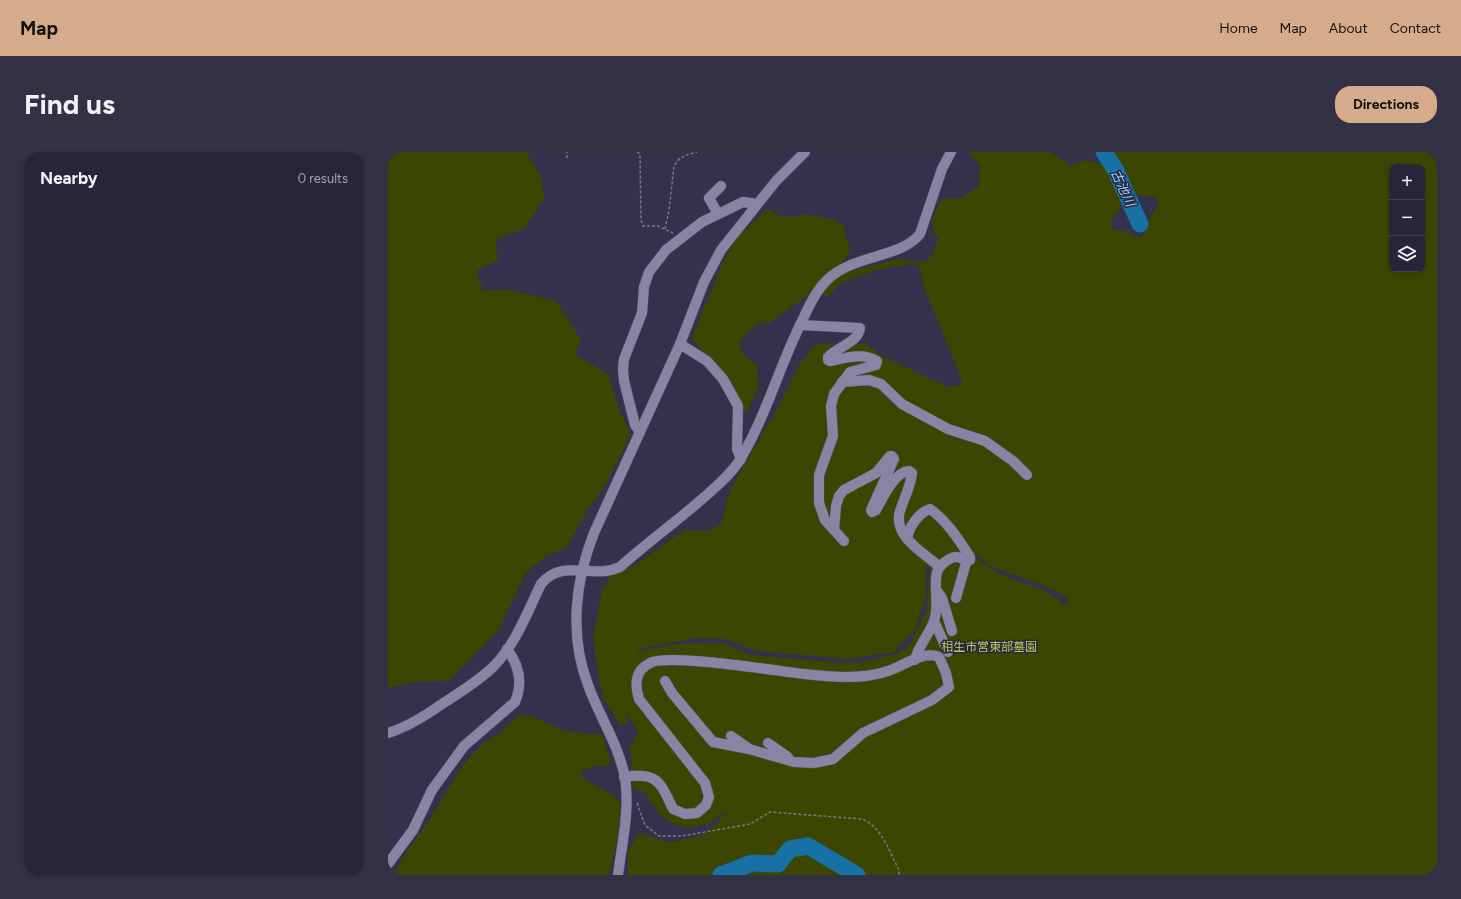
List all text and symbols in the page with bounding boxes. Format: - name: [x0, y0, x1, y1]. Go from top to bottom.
- text: Map: [20, 17, 58, 40]
- text: Home: [1219, 20, 1258, 37]
- text: Map: [1280, 20, 1307, 37]
- text: About: [1329, 20, 1368, 37]
- text: Contact: [1390, 20, 1441, 37]
- button: Directions: [1335, 86, 1437, 123]
- text: Find us: [24, 87, 115, 121]
- map controls: [1389, 164, 1425, 272]
- button: +: [1389, 164, 1425, 200]
- water label: 古池川: [1108, 167, 1139, 211]
- text: Nearby: [40, 168, 98, 188]
- text: 0 results: [298, 171, 348, 186]
- button: −: [1389, 200, 1425, 236]
- button: layers: [1389, 236, 1425, 272]
- park label: 相生市営東部墓園: [941, 640, 1037, 654]

